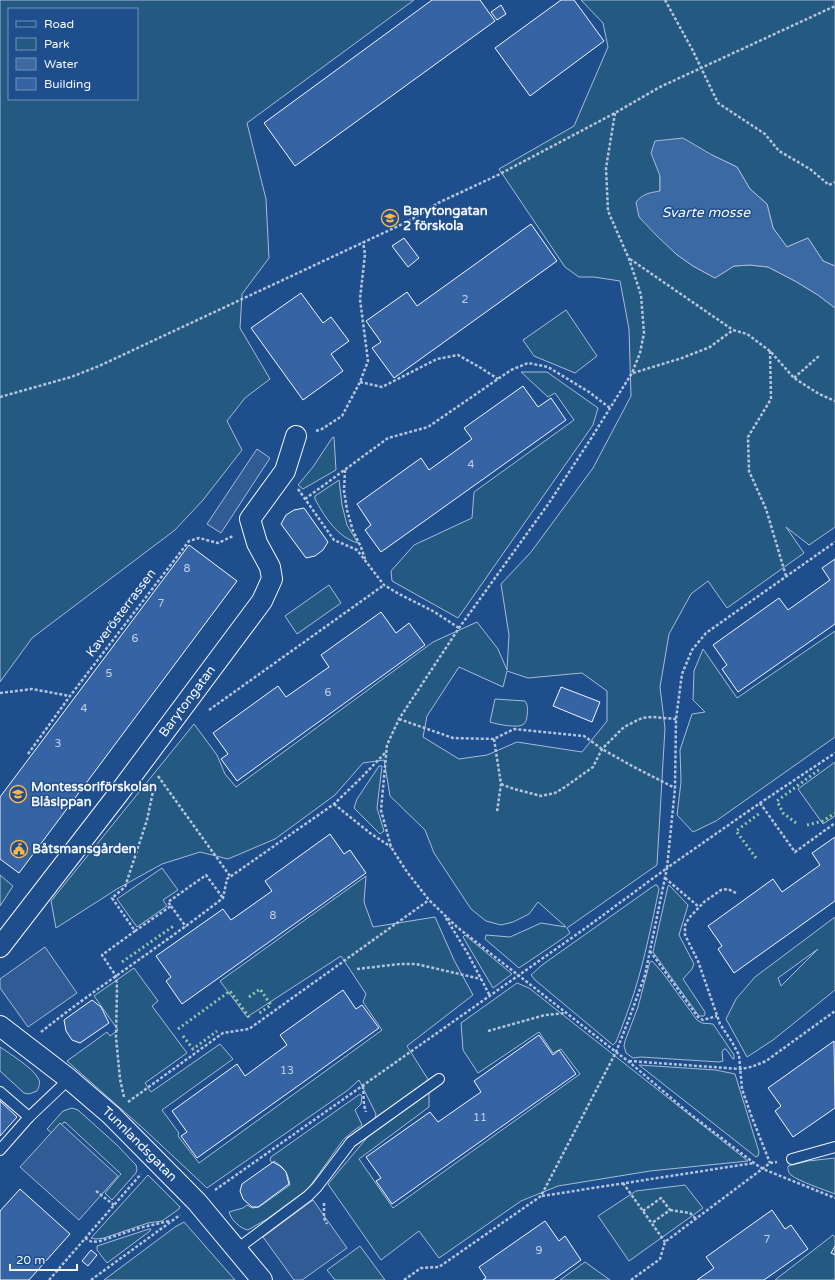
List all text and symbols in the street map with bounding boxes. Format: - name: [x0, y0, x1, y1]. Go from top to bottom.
- legend: [8, 8, 138, 100]
- text: Road: [44, 17, 74, 31]
- text: Park: [44, 37, 70, 51]
- text: Water: [44, 57, 79, 71]
- text: Building: [44, 77, 91, 91]
- place label: Barytongatan 2 förskola: [403, 203, 488, 234]
- water label: Svarte mosse: [662, 204, 751, 221]
- school or university icon: Barytongatan 2 förskola: [380, 208, 400, 228]
- house number: 2: [462, 293, 469, 306]
- house number: 4: [468, 458, 475, 471]
- house number: 8: [184, 562, 191, 575]
- street label: Kaverösterrassen: [83, 566, 159, 660]
- house number: 7: [158, 597, 165, 610]
- house number: 6: [132, 632, 139, 645]
- street label: Barytongatan: [156, 662, 219, 740]
- house number: 5: [106, 667, 113, 680]
- house number: 6: [325, 686, 332, 699]
- house number: 4: [81, 702, 88, 715]
- house number: 3: [55, 737, 62, 750]
- place label: Montessoriförskolan Blåsippan: [31, 779, 157, 810]
- school or university icon: Montessoriförskolan Blåsippan: [8, 784, 28, 804]
- public building icon: Båtsmansgården: [9, 839, 29, 859]
- place label: Båtsmansgården: [32, 841, 137, 857]
- house number: 8: [270, 909, 277, 922]
- house number: 13: [280, 1064, 294, 1077]
- street label: Tunnlandsgatan: [99, 1103, 180, 1185]
- house number: 11: [473, 1111, 487, 1124]
- house number: 7: [764, 1233, 771, 1246]
- house number: 9: [536, 1244, 543, 1257]
- scale bar: [10, 1246, 77, 1272]
- text: 20 m: [16, 1253, 45, 1267]

